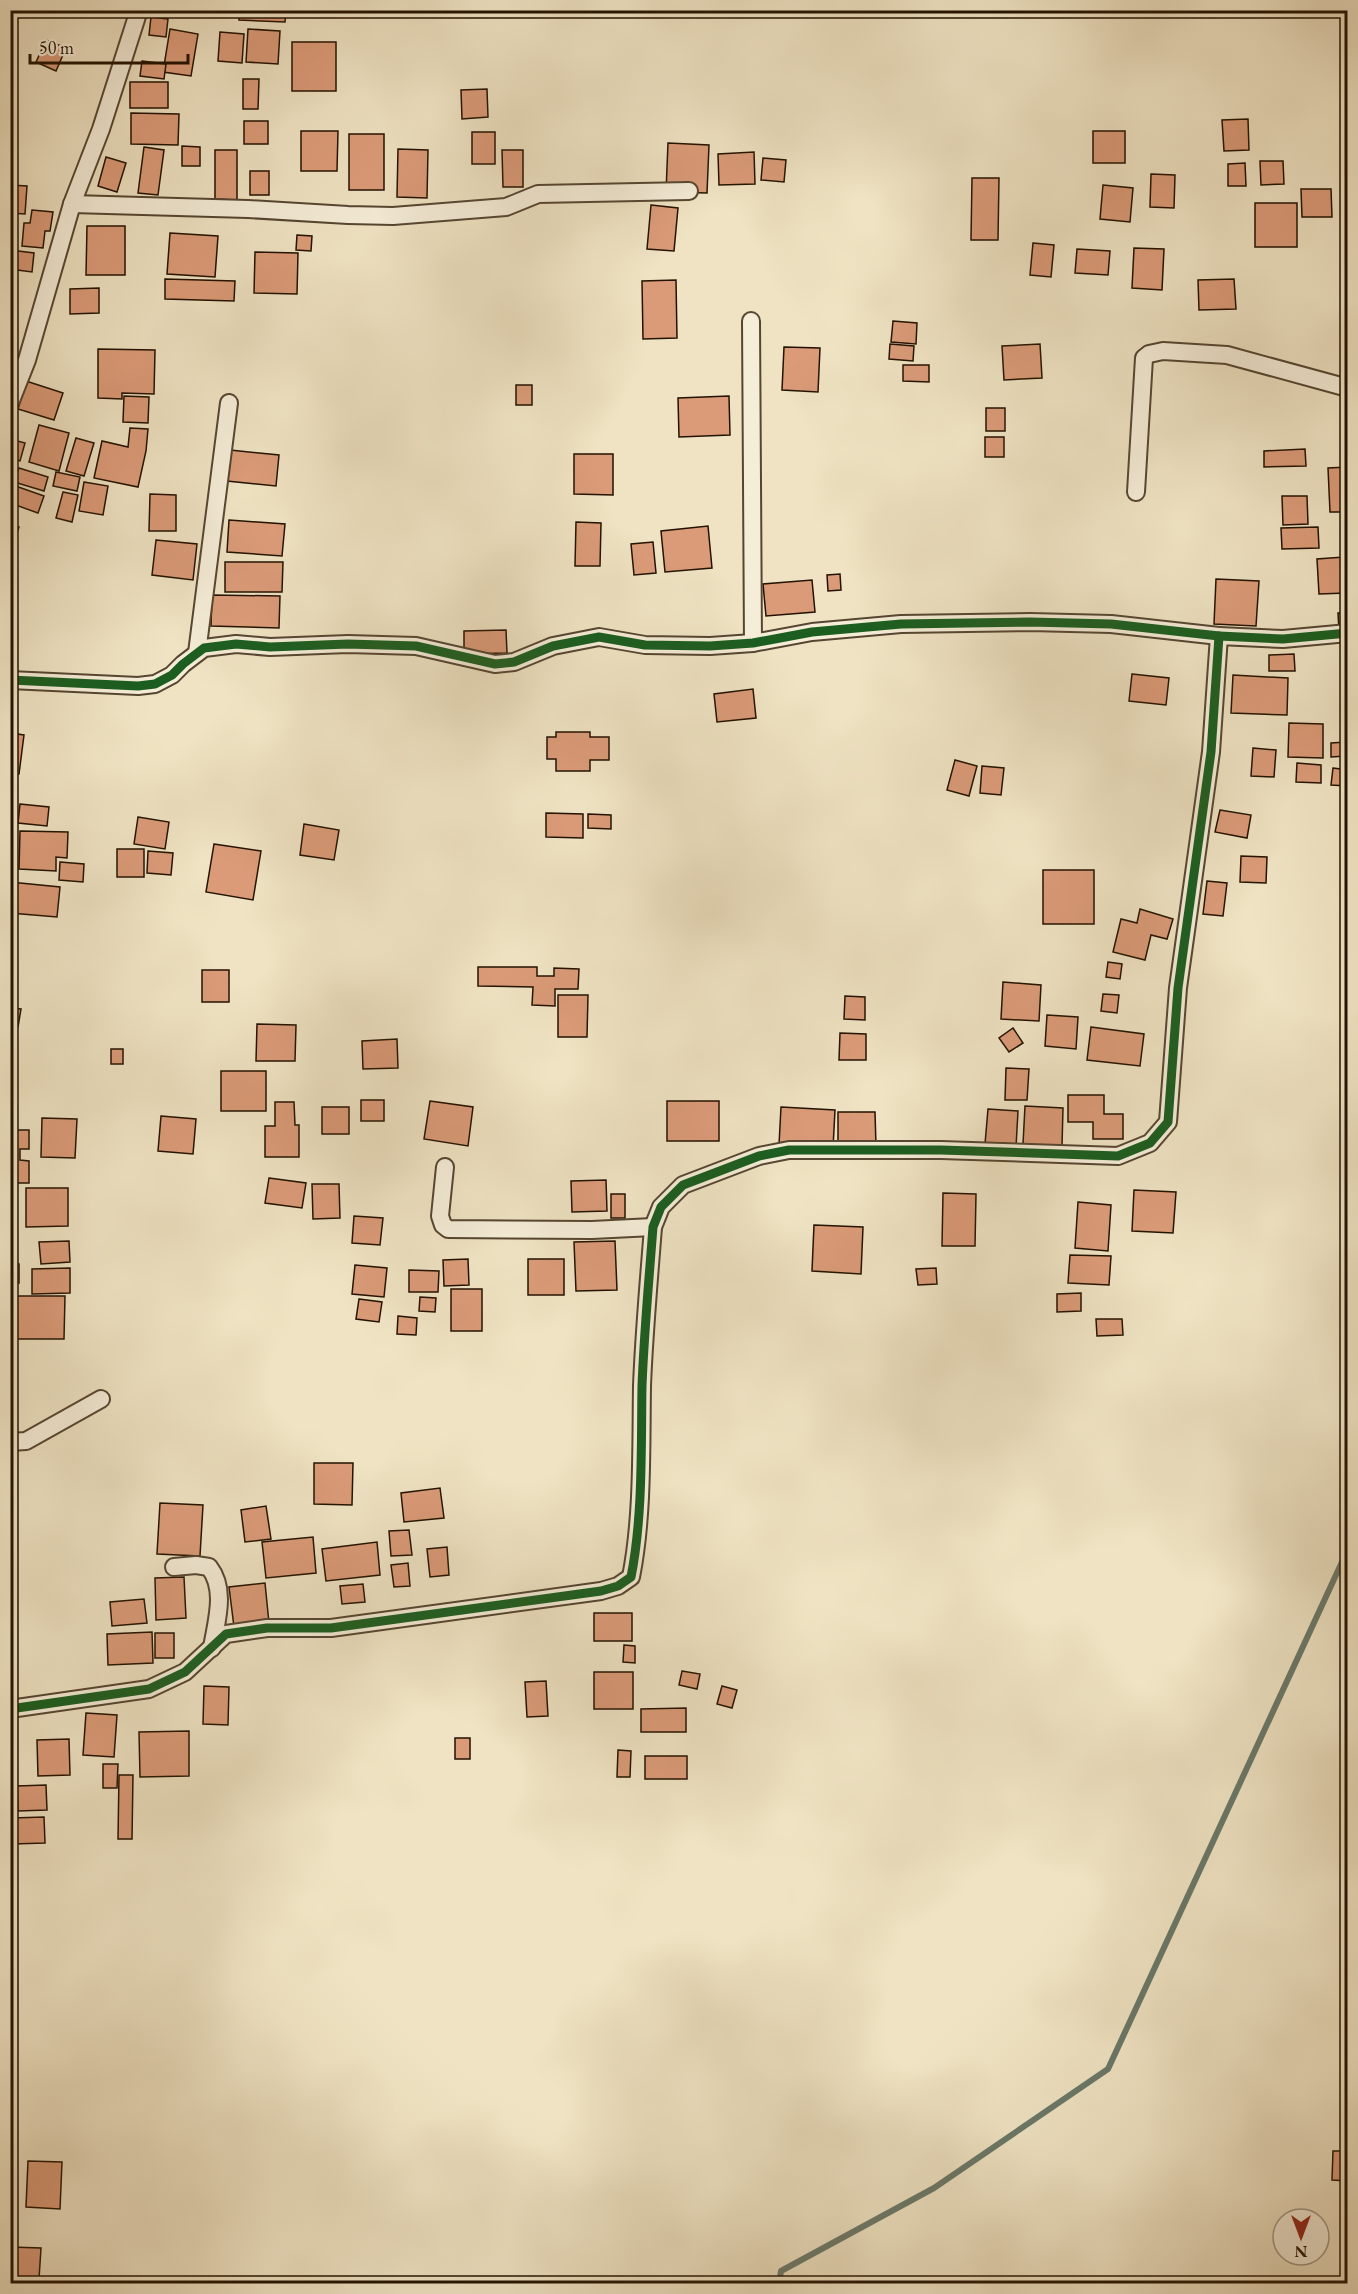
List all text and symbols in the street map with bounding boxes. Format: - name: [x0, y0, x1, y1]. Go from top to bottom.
- scale bar: [30, 27, 188, 65]
- text: 50 m: [39, 36, 74, 59]
- north arrow: [1271, 2207, 1331, 2267]
- text: N: [1294, 2241, 1307, 2262]

